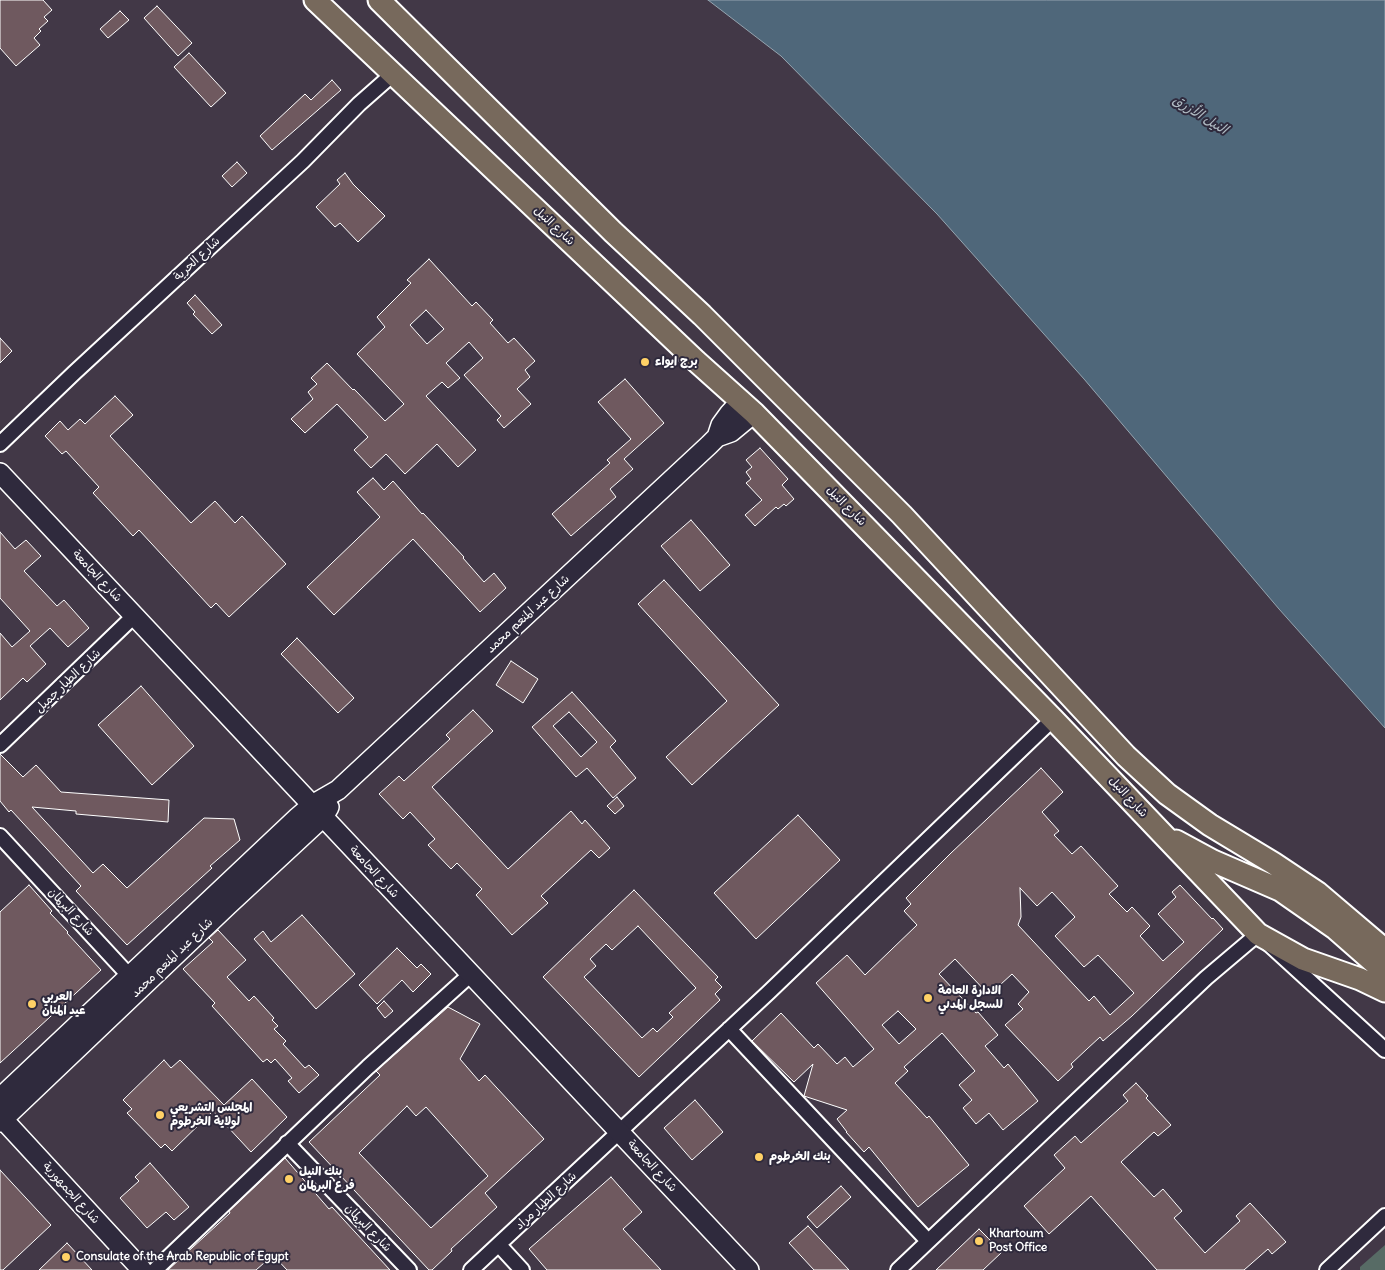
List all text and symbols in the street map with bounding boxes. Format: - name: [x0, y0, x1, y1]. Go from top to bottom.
- water label: النيل الأزرق: [1169, 92, 1231, 138]
- street label: شارع النيل: [531, 203, 577, 249]
- street label: شارع الحرية: [171, 234, 223, 284]
- place label: برج ايواء: [655, 355, 698, 369]
- marker: برج ايواء: [639, 356, 651, 368]
- street label: شارع النيل: [823, 483, 869, 529]
- street label: شارع الجامعة: [69, 547, 125, 605]
- street label: شارع عبد المنعم محمد: [483, 572, 573, 656]
- street label: شارع الطيار جميل: [32, 646, 104, 716]
- street label: شارع النيل: [1105, 774, 1151, 820]
- street label: شارع الجامعة: [346, 843, 402, 901]
- street label: شارع البرلمان: [45, 885, 97, 939]
- street label: شارع عبد المنعم محمد: [128, 915, 216, 1001]
- place label: الادارة العامة للسجل المدني: [938, 984, 1003, 1012]
- place label: العربي عيد المنان: [42, 990, 85, 1018]
- marker: الادارة العامة للسجل المدني: [922, 992, 934, 1004]
- marker: العربي عيد المنان: [26, 998, 38, 1010]
- place label: المجلس التشريعي لولاية الخرطوم: [170, 1101, 252, 1129]
- marker: المجلس التشريعي لولاية الخرطوم: [154, 1109, 166, 1121]
- street label: شارع الجامعة: [624, 1137, 680, 1195]
- place label: بنك الخرطوم: [769, 1150, 831, 1164]
- marker: بنك الخرطوم: [753, 1151, 765, 1163]
- street label: شارع الجمهورية: [39, 1159, 103, 1227]
- place label: بنك النيل فرع البرلمان: [299, 1165, 355, 1193]
- street label: شارع الطيار مراد: [512, 1169, 580, 1233]
- marker: بنك النيل فرع البرلمان: [283, 1173, 295, 1185]
- street label: شارع البرلمان: [342, 1201, 394, 1255]
- place label: Khartoum Post Office: [989, 1227, 1047, 1255]
- marker: Khartoum Post Office: [973, 1235, 985, 1247]
- place label: Consulate of the Arab Republic of Egypt: [76, 1250, 289, 1264]
- marker: Consulate of the Arab Republic of Egypt: [60, 1251, 72, 1263]

